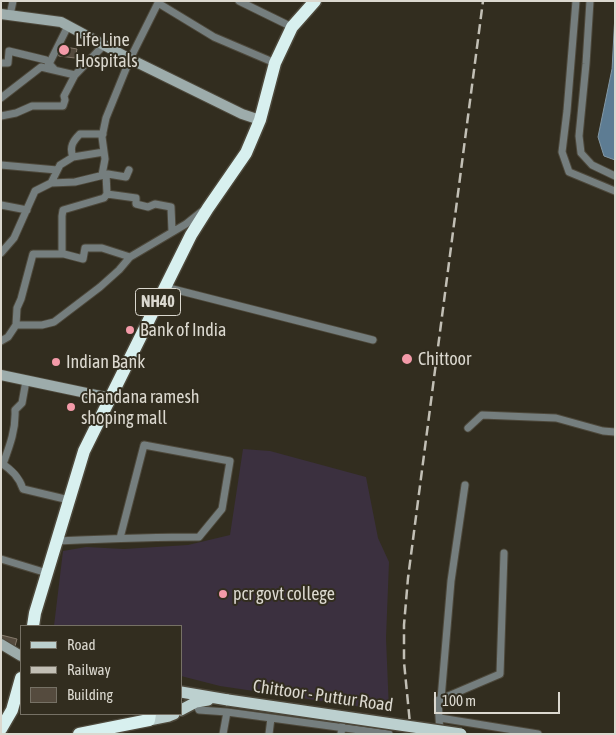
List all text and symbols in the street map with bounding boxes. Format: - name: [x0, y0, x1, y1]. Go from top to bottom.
- place label: Life Line Hospitals: [75, 29, 138, 72]
- marker: Life Line Hospitals: [57, 43, 71, 57]
- road number: NH40: [136, 288, 180, 316]
- place label: Bank of India: [140, 319, 226, 341]
- marker: Bank of India: [124, 324, 136, 336]
- place label: Chittoor: [418, 348, 471, 370]
- place label: Indian Bank: [66, 351, 145, 373]
- marker: Chittoor: [400, 352, 414, 366]
- marker: Indian Bank: [50, 356, 62, 368]
- place label: chandana ramesh shoping mall: [81, 386, 199, 428]
- marker: chandana ramesh shoping mall: [65, 401, 77, 413]
- place label: pcr govt college: [233, 583, 335, 605]
- marker: pcr govt college: [217, 588, 229, 600]
- legend: [20, 625, 182, 715]
- text: Road: [67, 636, 96, 653]
- text: Railway: [67, 661, 111, 678]
- street label: Chittoor - Puttur Road: [251, 675, 395, 717]
- scale bar: [436, 682, 562, 714]
- text: Building: [67, 686, 113, 703]
- text: 100 m: [442, 692, 476, 709]

